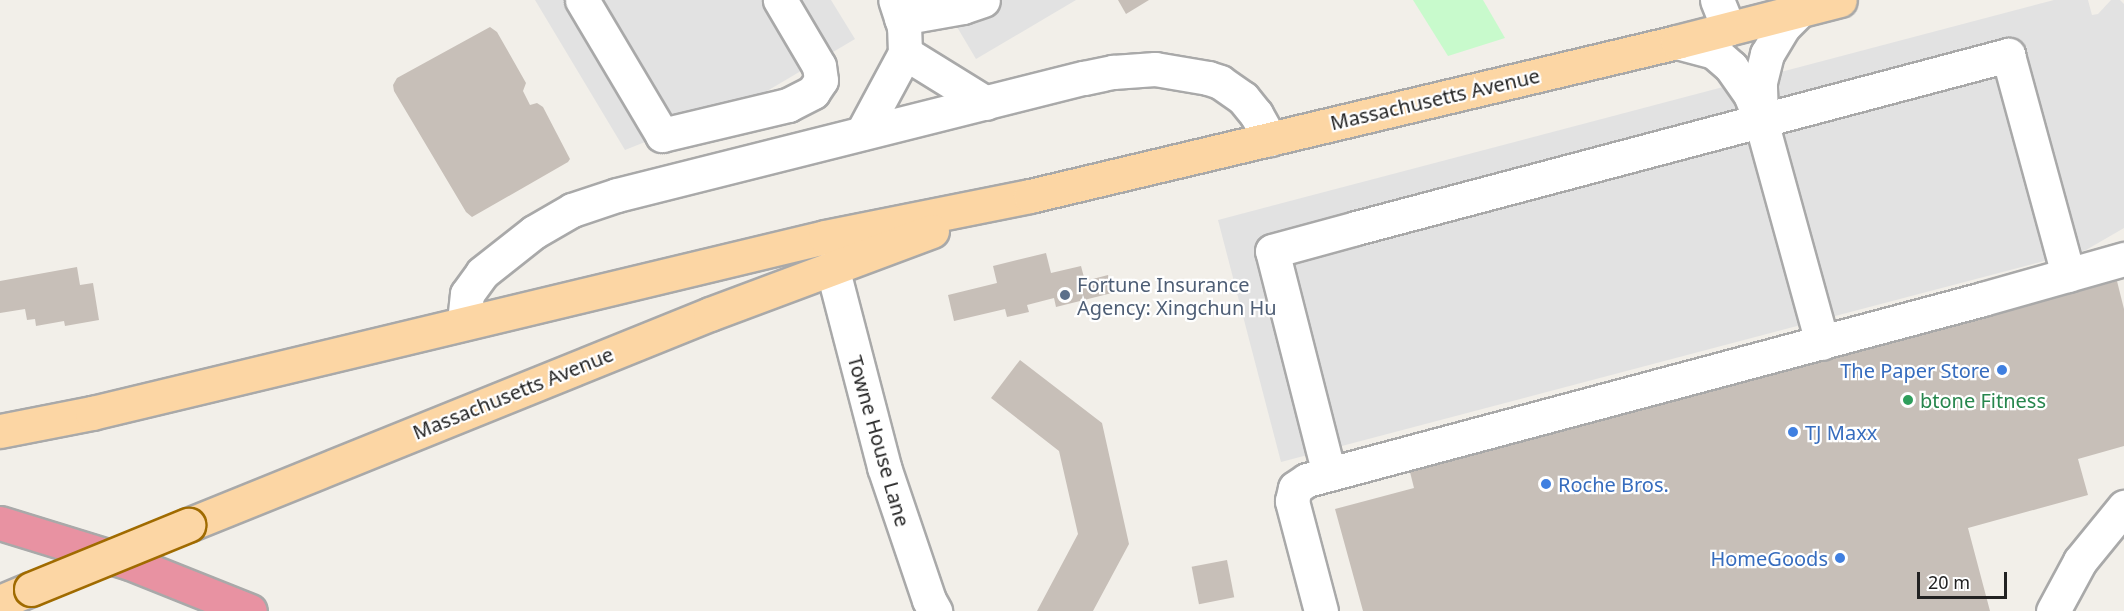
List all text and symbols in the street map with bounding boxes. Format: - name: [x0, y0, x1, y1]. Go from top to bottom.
- street label: Massachusetts Avenue: [1328, 63, 1542, 135]
- place label: Fortune Insurance Agency: Xingchun Hu: [1077, 272, 1277, 319]
- marker: Fortune Insurance Agency: Xingchun Hu: [1058, 288, 1072, 302]
- street label: Massachusetts Avenue: [409, 342, 617, 444]
- street label: Towne House Lane: [843, 353, 915, 529]
- place label: The Paper Store: [1840, 358, 1990, 382]
- marker: The Paper Store: [1995, 363, 2009, 377]
- place label: btone Fitness: [1920, 388, 2046, 412]
- marker: btone Fitness: [1901, 393, 1915, 407]
- place label: TJ Maxx: [1805, 420, 1877, 444]
- marker: TJ Maxx: [1786, 425, 1800, 439]
- place label: Roche Bros.: [1558, 472, 1669, 496]
- marker: Roche Bros.: [1539, 477, 1553, 491]
- place label: HomeGoods: [1710, 546, 1828, 570]
- marker: HomeGoods: [1833, 551, 1847, 565]
- scale bar: [1920, 560, 2010, 598]
- text: 20 m: [1928, 570, 1970, 594]

